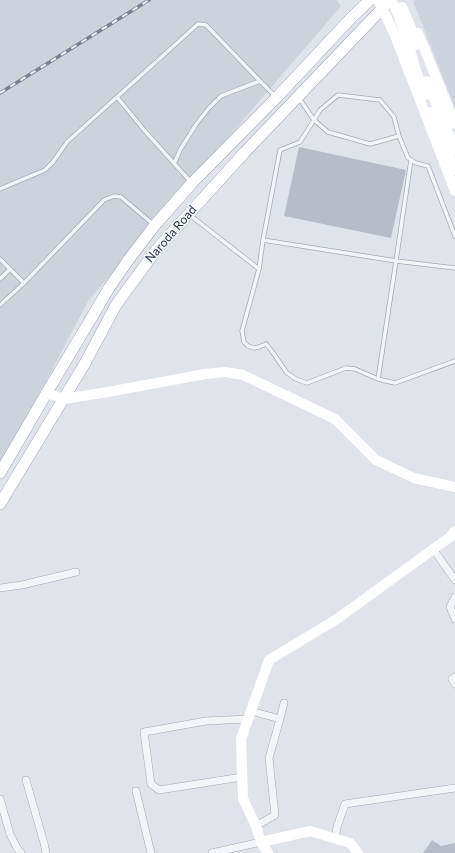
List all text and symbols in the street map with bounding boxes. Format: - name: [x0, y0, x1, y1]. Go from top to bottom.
- street label: Naroda Road: [142, 203, 200, 265]

